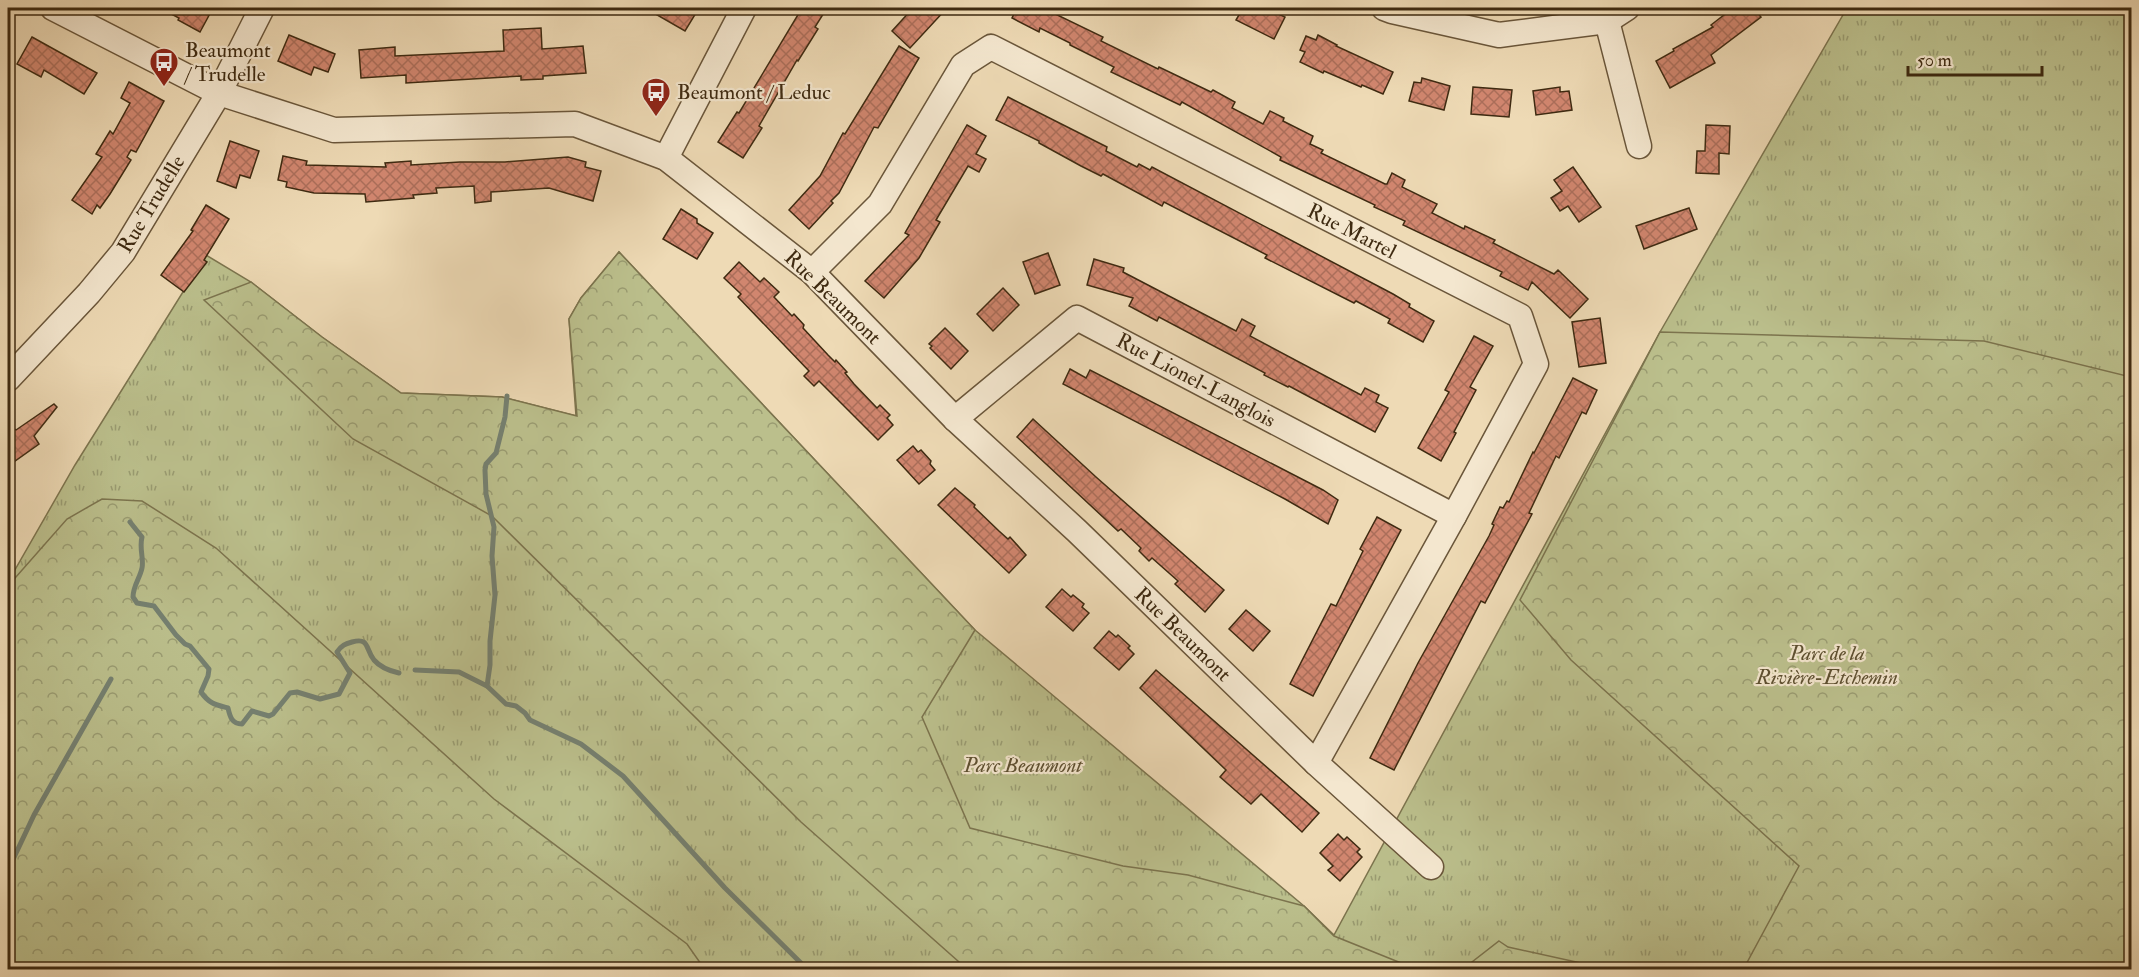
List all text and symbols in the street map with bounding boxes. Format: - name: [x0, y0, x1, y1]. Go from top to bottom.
- place label: Beaumont / Trudelle: [183, 37, 271, 88]
- scale bar: [1908, 39, 2042, 77]
- bus stop icon: Beaumont / Trudelle: [148, 46, 180, 88]
- text: 50 m: [1917, 49, 1952, 72]
- bus stop icon: Beaumont / Leduc: [640, 76, 672, 118]
- place label: Beaumont / Leduc: [677, 79, 831, 106]
- street label: Rue Trudelle: [112, 150, 191, 258]
- street label: Rue Martel: [1303, 198, 1401, 266]
- street label: Rue Beaumont: [778, 244, 887, 351]
- street label: Rue Lionel-Langlois: [1111, 327, 1280, 434]
- street label: Rue Beaumont: [1128, 581, 1237, 688]
- park label: Parc de la Rivière-Etchemin: [1755, 640, 1898, 691]
- park label: Parc Beaumont: [963, 752, 1083, 779]

